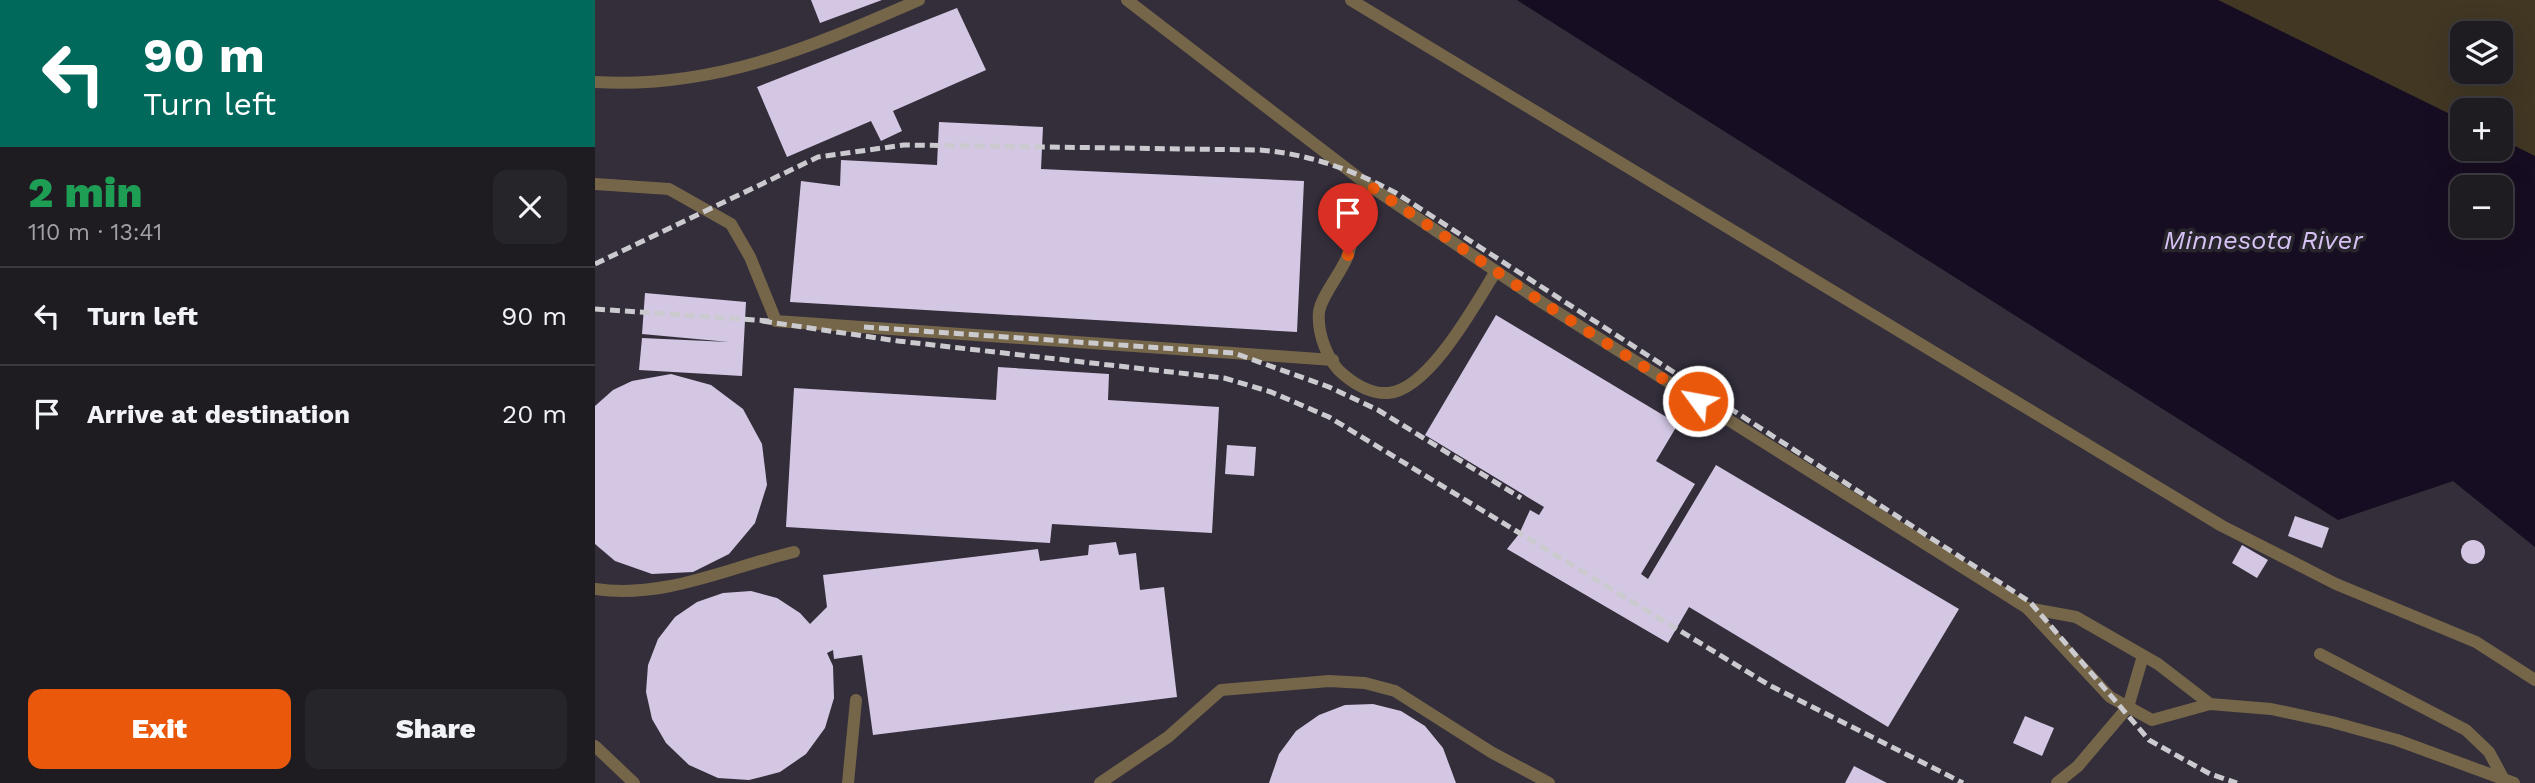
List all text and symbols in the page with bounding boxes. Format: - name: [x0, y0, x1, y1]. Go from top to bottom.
- map controls: [2450, 21, 2513, 238]
- button: layers: [2450, 21, 2513, 84]
- text: 90 m: [143, 26, 265, 84]
- icon: left: [28, 28, 119, 119]
- text: Turn left: [143, 85, 276, 123]
- button: +: [2450, 98, 2513, 161]
- text: 2 min: [28, 168, 142, 217]
- button: close: [493, 170, 567, 244]
- button: −: [2450, 175, 2513, 238]
- pin: [1318, 183, 1378, 255]
- icon: arrive: [1329, 194, 1367, 232]
- text: 110 m · 13:41: [28, 219, 162, 246]
- water label: Minnesota River: [2163, 225, 2363, 255]
- icon: left: [28, 297, 66, 335]
- text: Turn left: [87, 301, 198, 331]
- text: 90 m: [501, 301, 567, 331]
- position arrow: [1661, 364, 1735, 438]
- icon: arrive: [28, 395, 66, 433]
- text: Arrive at destination: [87, 399, 350, 429]
- text: 20 m: [502, 399, 567, 429]
- button: Exit: [28, 689, 291, 769]
- button: Share: [305, 689, 567, 769]

